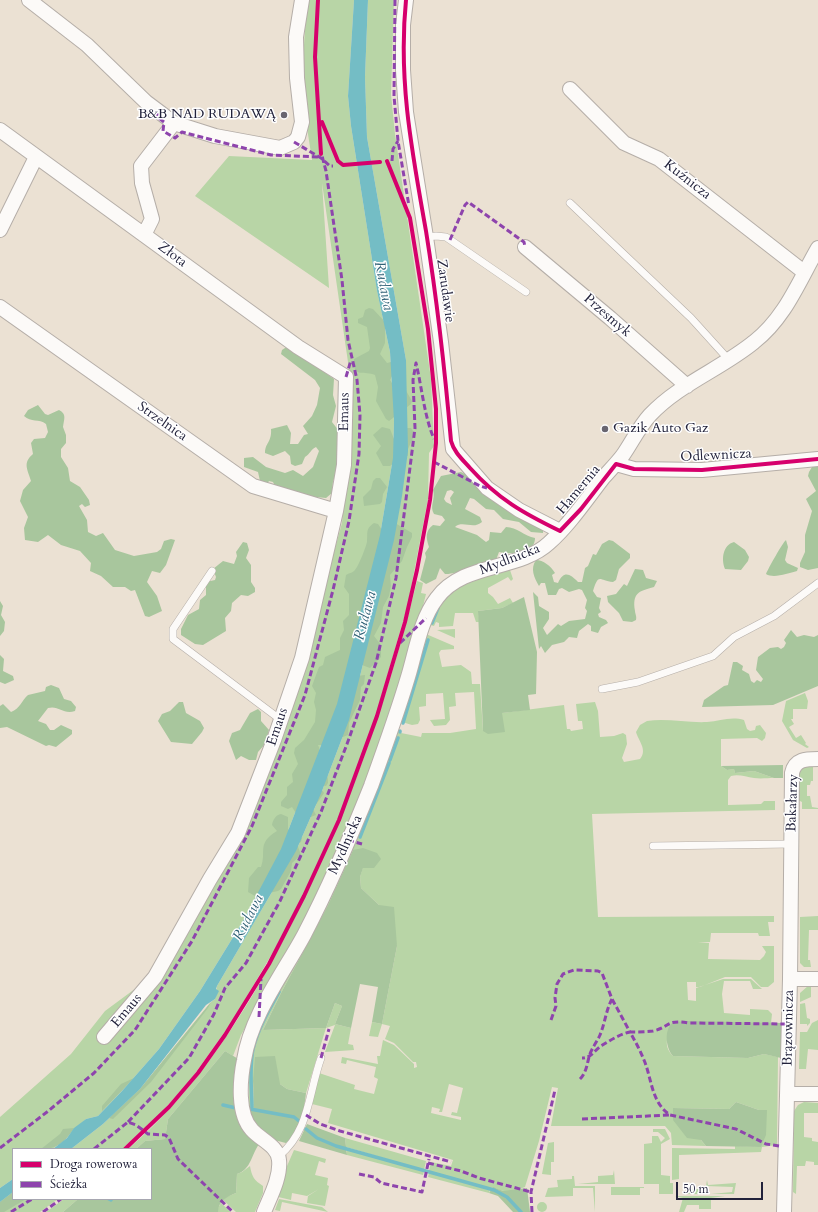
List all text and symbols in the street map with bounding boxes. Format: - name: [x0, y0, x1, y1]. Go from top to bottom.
- place label: B&B NAD RUDAWĄ: [138, 107, 276, 123]
- marker: B&B NAD RUDAWĄ: [279, 110, 289, 120]
- street label: Kuźnicza: [660, 156, 714, 204]
- street label: Złota: [154, 239, 190, 271]
- street label: Zarudawie: [432, 258, 458, 324]
- water label: Rudawa: [369, 260, 397, 312]
- street label: Przesmyk: [580, 291, 634, 341]
- street label: Emaus: [336, 392, 354, 432]
- street label: Strzelnica: [134, 399, 190, 445]
- place label: Gazik Auto Gaz: [613, 421, 708, 437]
- marker: Gazik Auto Gaz: [600, 424, 610, 434]
- street label: Odlewnicza: [680, 446, 752, 466]
- street label: Hamernia: [554, 462, 604, 518]
- street label: Mydlnicka: [477, 541, 543, 579]
- water label: Rudawa: [351, 590, 381, 642]
- street label: Emaus: [264, 706, 292, 748]
- street label: Bakałarzy: [784, 774, 802, 832]
- street label: Mydlnicka: [325, 813, 367, 877]
- water label: Rudawa: [230, 892, 268, 944]
- street label: Brązownicza: [780, 990, 798, 1066]
- street label: Emaus: [108, 991, 146, 1031]
- legend: [12, 1148, 152, 1200]
- text: Droga rowerowa: [50, 1156, 137, 1172]
- scale bar: [678, 1174, 765, 1200]
- text: Ścieżka: [50, 1176, 87, 1192]
- text: 50 m: [683, 1181, 709, 1197]

